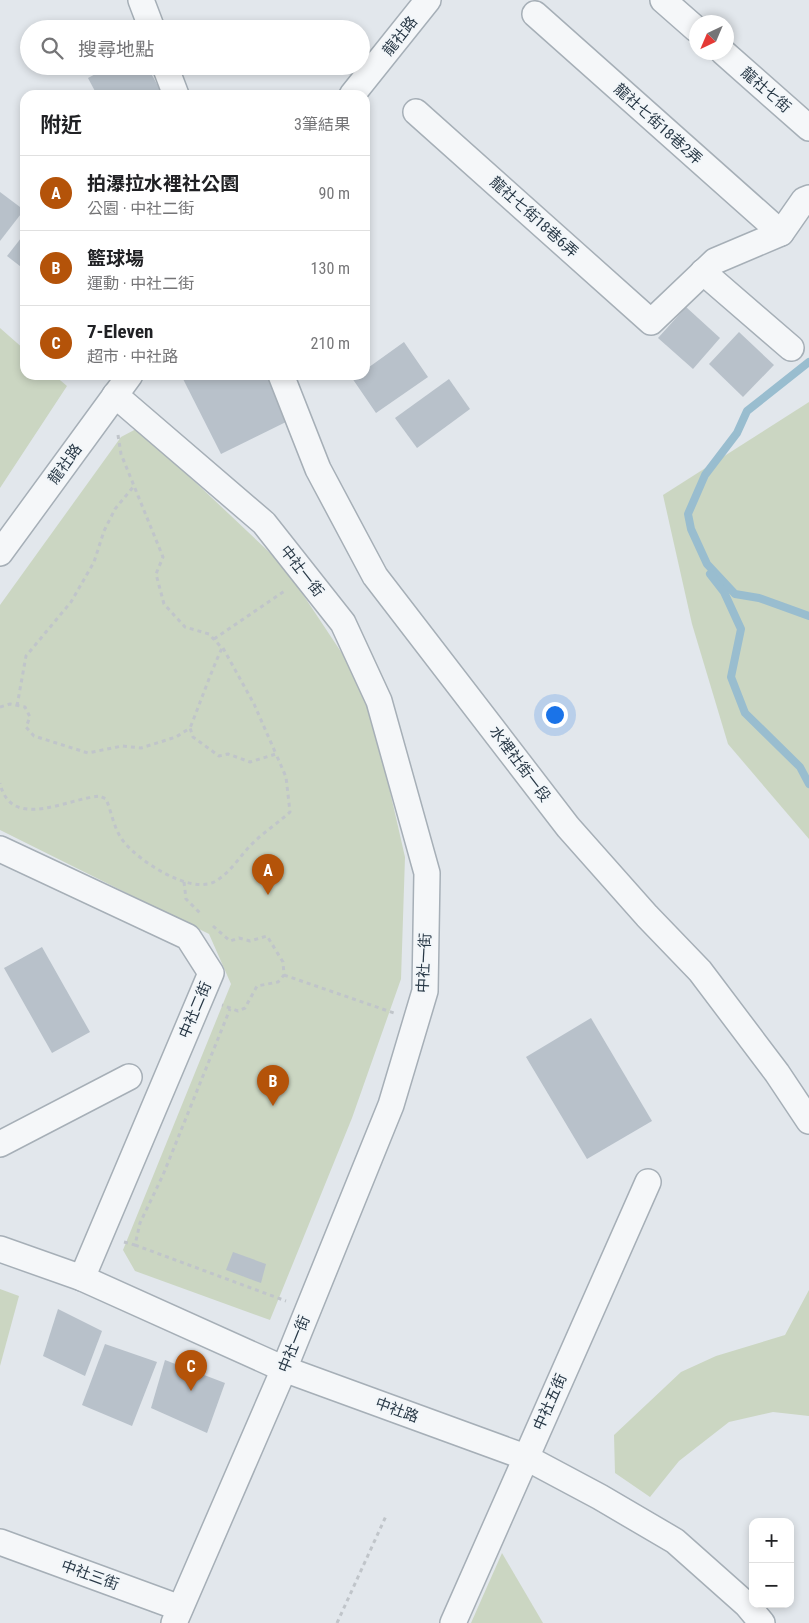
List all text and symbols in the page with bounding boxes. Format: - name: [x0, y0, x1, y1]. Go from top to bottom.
- street label: 龍社路: [379, 13, 421, 59]
- north arrow: [689, 15, 734, 60]
- search box: [20, 20, 370, 75]
- icon: search: [38, 34, 66, 62]
- text: 搜尋地點: [78, 38, 154, 61]
- street label: 龍社七街: [737, 64, 795, 116]
- street label: 龍社七街18巷2弄: [610, 80, 706, 168]
- text: 附近: [40, 113, 82, 137]
- text: 3筆結果: [294, 115, 350, 134]
- text: 拍瀑拉水裡社公園: [87, 172, 239, 195]
- street label: 龍社七街18巷6弄: [486, 173, 582, 261]
- text: A: [51, 184, 61, 203]
- text: 90 m: [318, 184, 350, 203]
- text: 公園 · 中社二街: [87, 199, 194, 218]
- text: 籃球場: [87, 247, 144, 270]
- text: B: [52, 259, 60, 278]
- text: 130 m: [311, 259, 350, 278]
- text: 運動 · 中社二街: [87, 274, 194, 293]
- text: 7-Eleven: [87, 320, 153, 343]
- text: C: [51, 334, 61, 353]
- text: 210 m: [311, 334, 350, 353]
- text: 超市 · 中社路: [87, 347, 178, 366]
- street label: 龍社路: [44, 441, 86, 487]
- street label: 中社一街: [276, 542, 328, 600]
- your location: [542, 702, 568, 728]
- street label: 水裡社街一段: [486, 723, 554, 805]
- pin: A: [252, 854, 284, 895]
- street label: 中社一街: [413, 933, 435, 993]
- street label: 中社二街: [175, 979, 215, 1041]
- pin: B: [257, 1065, 289, 1106]
- street label: 中社一街: [274, 1313, 314, 1375]
- pin: C: [175, 1350, 207, 1391]
- street label: 中社五街: [530, 1371, 570, 1433]
- street label: 中社路: [373, 1394, 421, 1426]
- map controls: [749, 1518, 794, 1608]
- button: +: [749, 1518, 794, 1563]
- street label: 中社三街: [59, 1556, 121, 1594]
- button: −: [749, 1563, 794, 1608]

